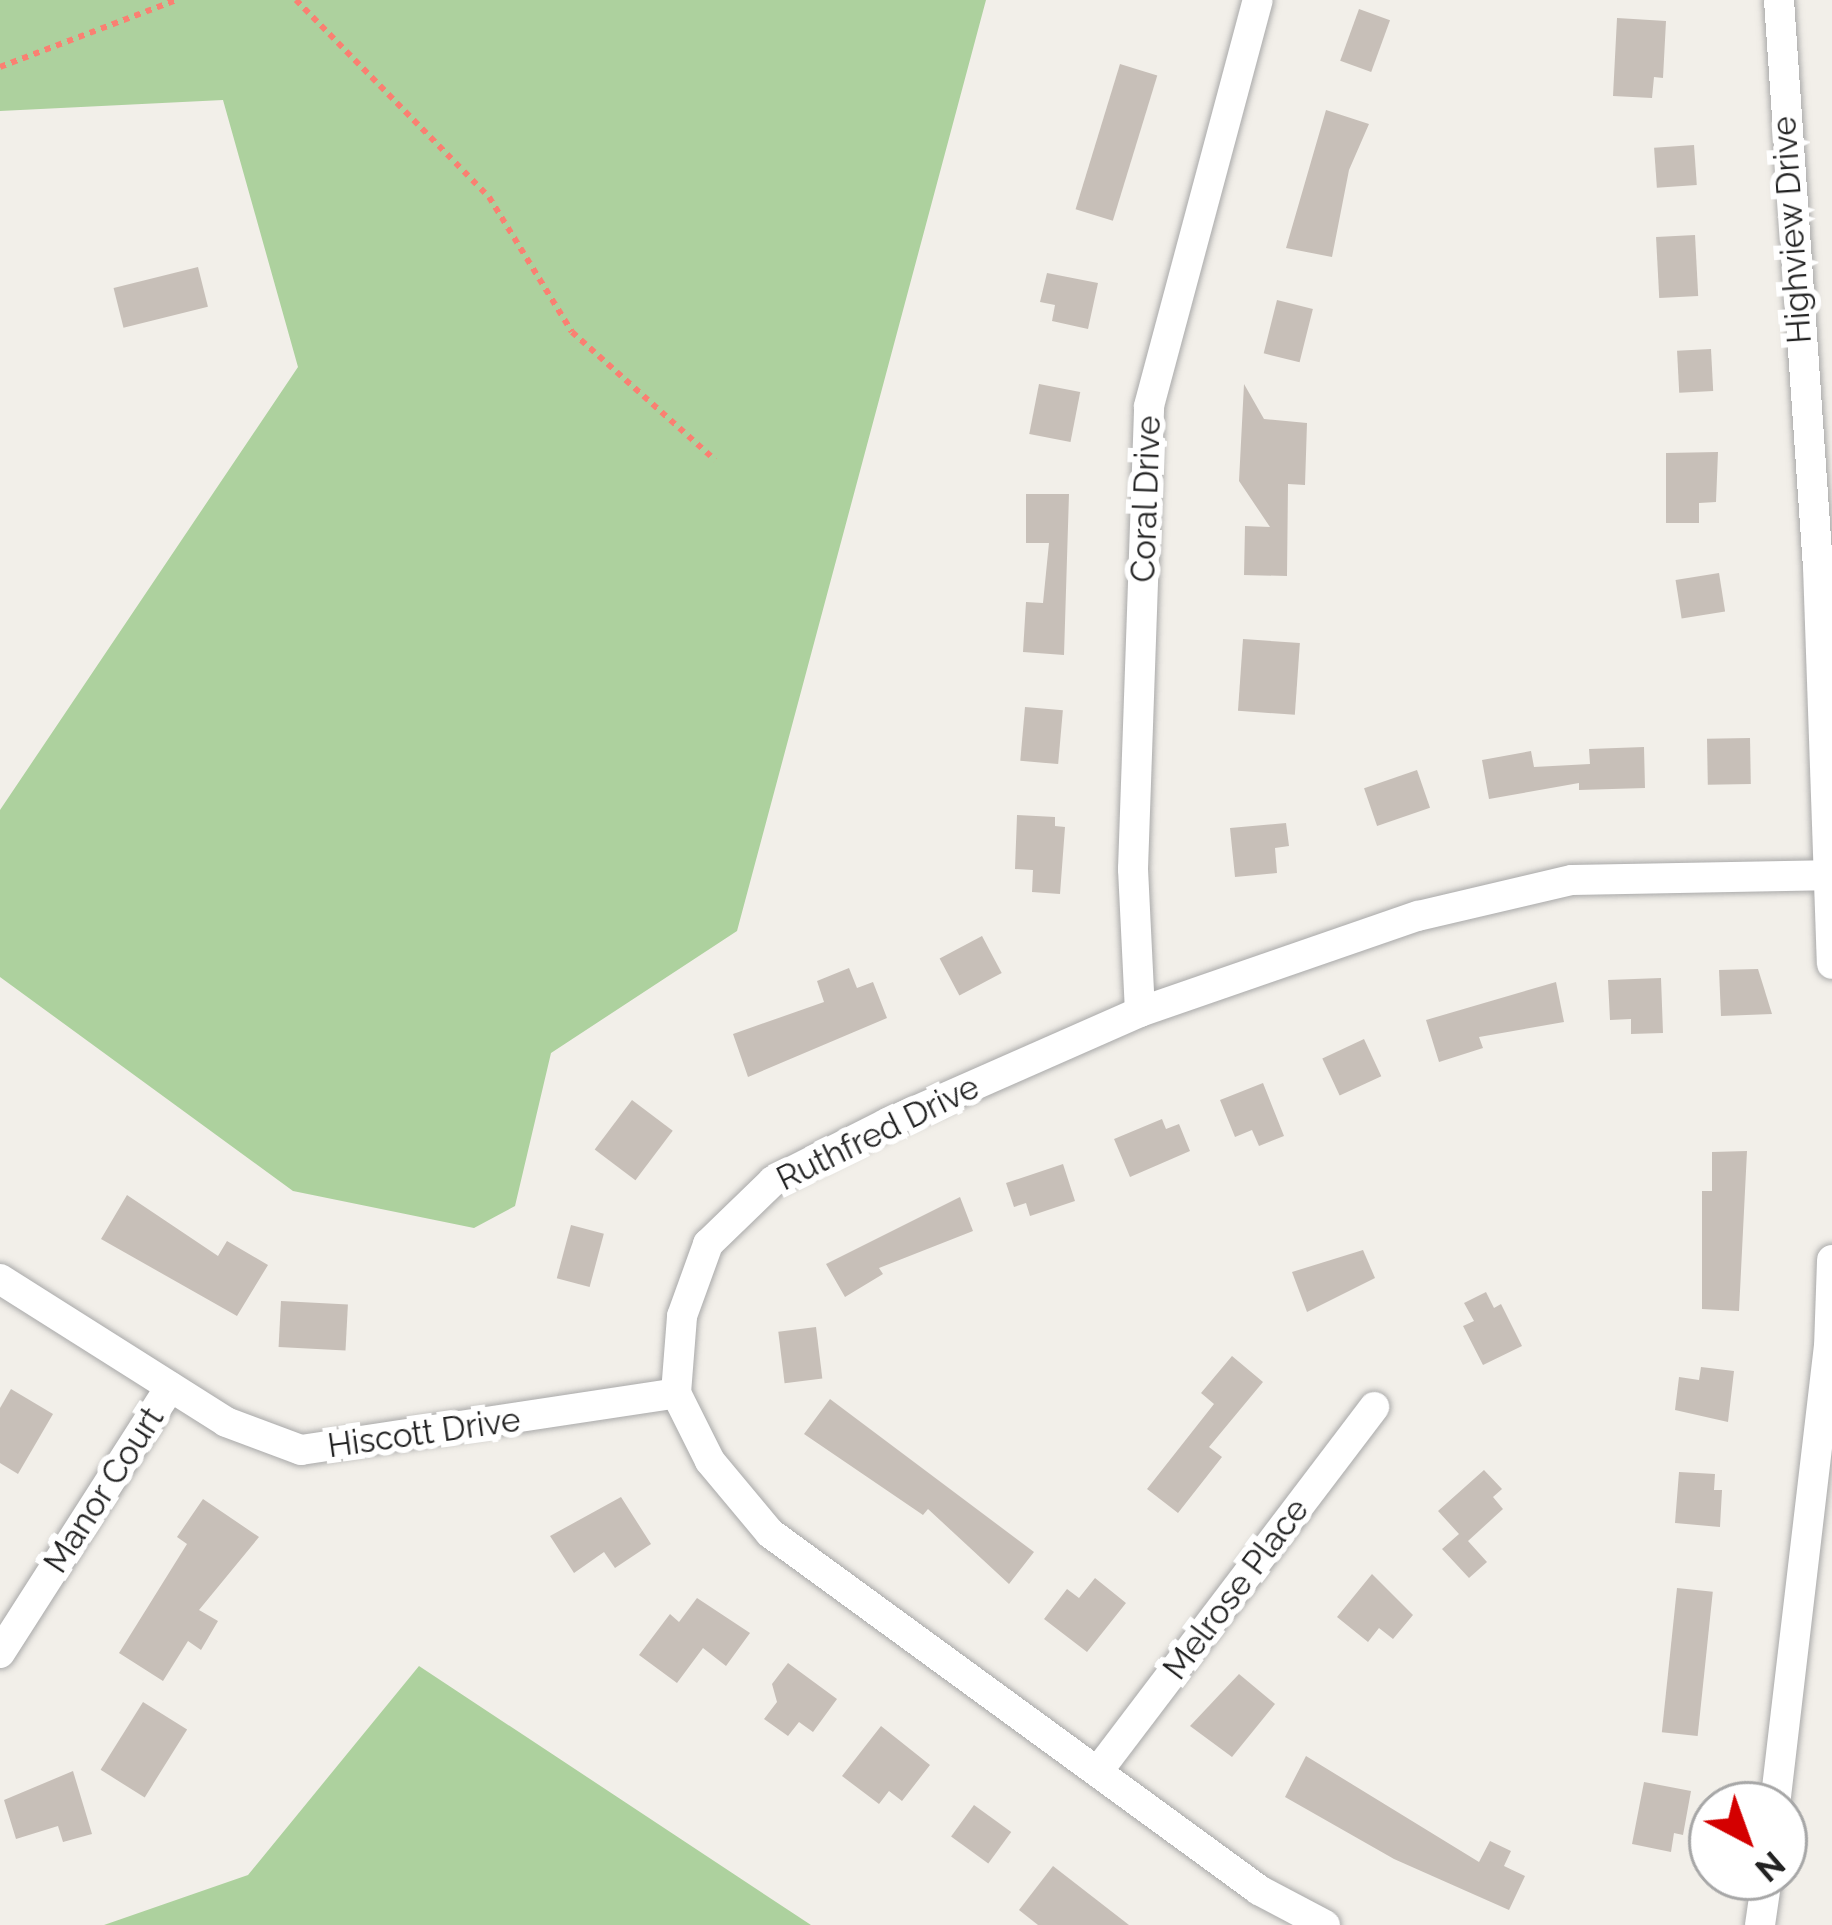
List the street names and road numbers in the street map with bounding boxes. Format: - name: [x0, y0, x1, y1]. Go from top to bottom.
- street label: Highview Drive: [1764, 115, 1820, 345]
- street label: Coral Drive: [1123, 414, 1169, 584]
- street label: Ruthfred Drive: [770, 1067, 986, 1199]
- street label: Manor Court: [36, 1399, 172, 1581]
- street label: Hiscott Drive: [325, 1400, 523, 1466]
- street label: Melrose Place: [1155, 1491, 1317, 1687]

